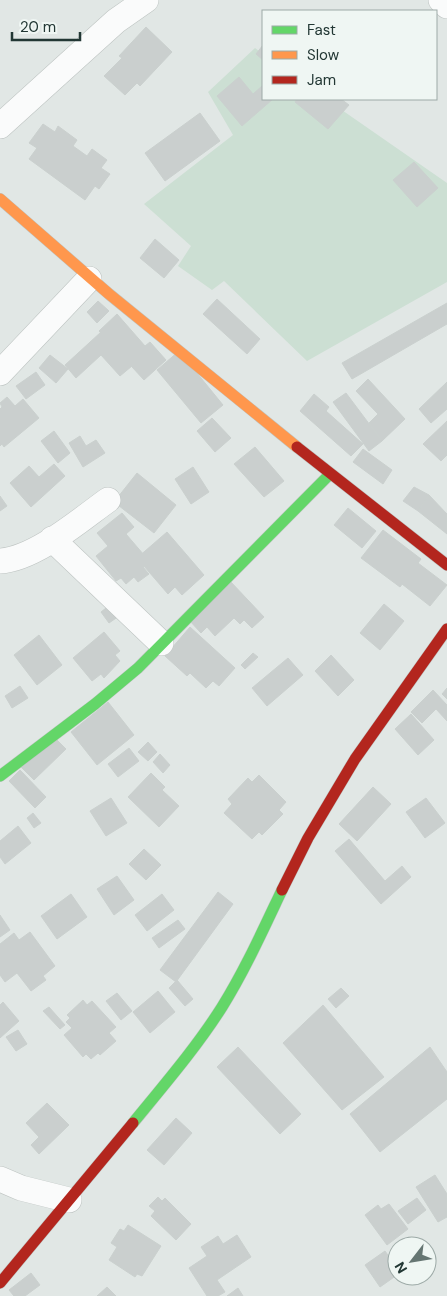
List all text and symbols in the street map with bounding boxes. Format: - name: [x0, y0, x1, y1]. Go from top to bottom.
- scale bar: [12, 10, 80, 42]
- legend: [262, 10, 437, 100]
- text: 20 m: [20, 17, 56, 37]
- text: Fast: [307, 20, 336, 40]
- text: Slow: [307, 45, 340, 65]
- text: Jam: [307, 70, 336, 90]
- north arrow: [387, 1236, 437, 1286]
- text: N: [391, 1259, 411, 1277]

